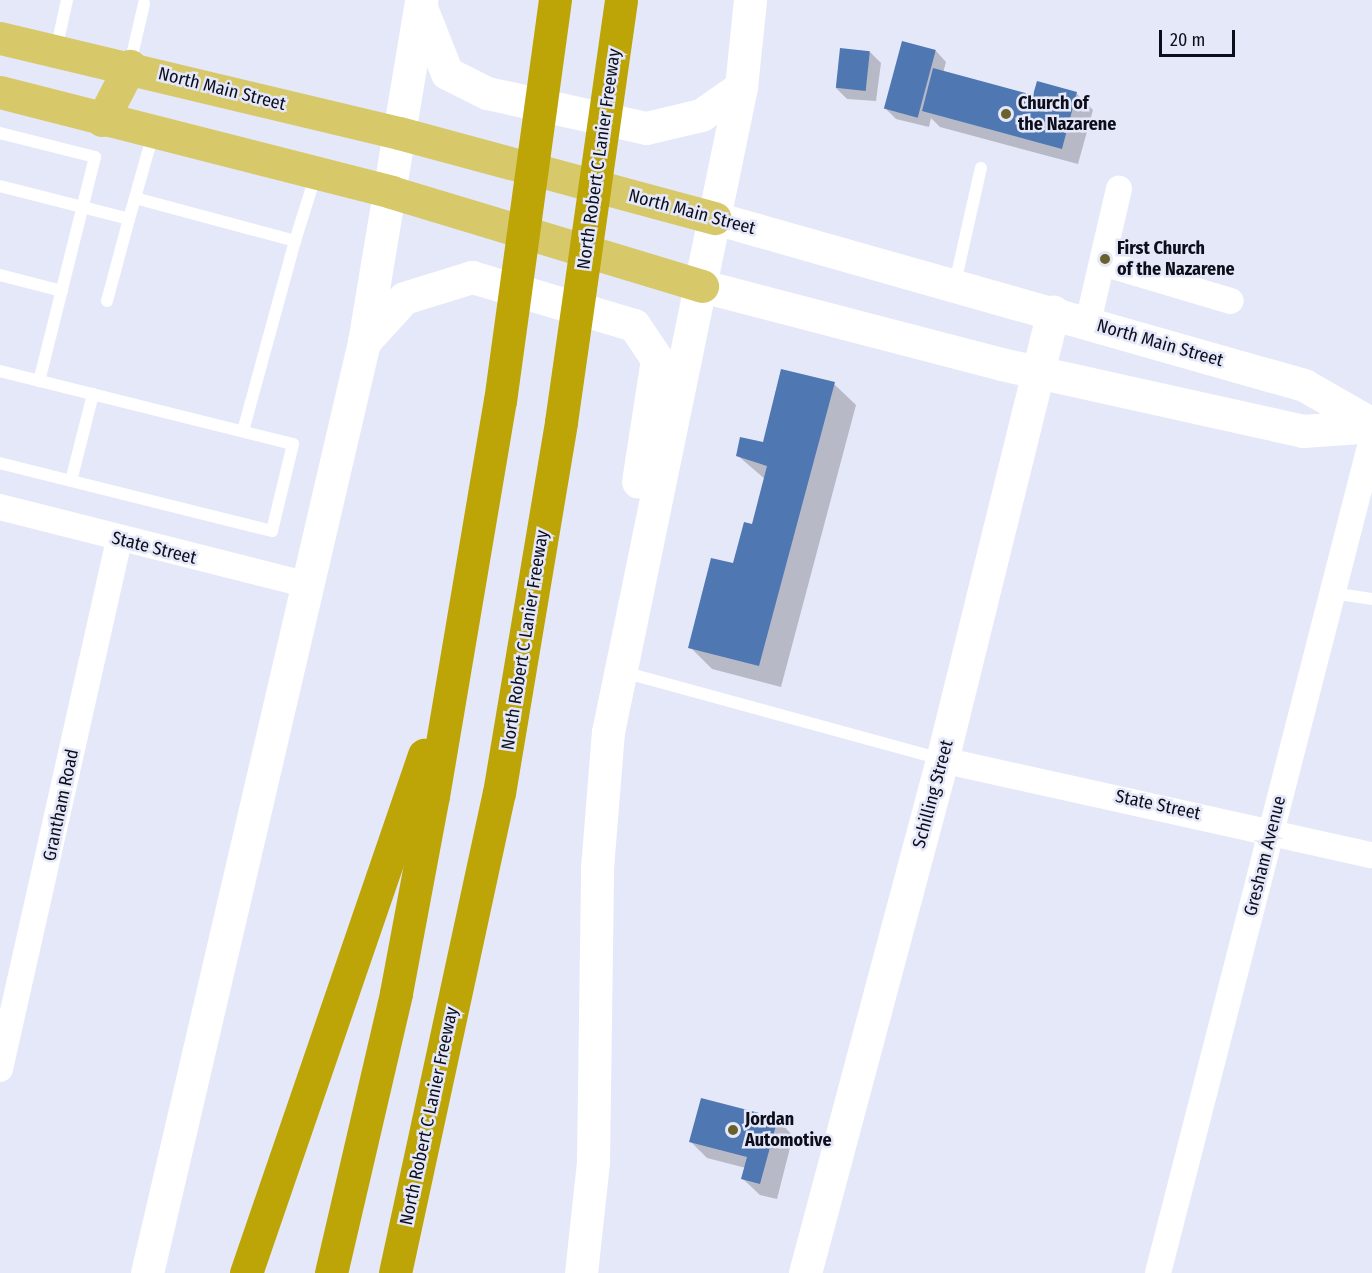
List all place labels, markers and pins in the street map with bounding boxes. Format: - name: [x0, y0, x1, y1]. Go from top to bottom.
- place label: Church of the Nazarene: [1018, 93, 1116, 136]
- marker: Church of the Nazarene: [999, 107, 1013, 121]
- place label: First Church of the Nazarene: [1117, 238, 1235, 280]
- marker: First Church of the Nazarene: [1098, 252, 1112, 266]
- place label: Jordan Automotive: [745, 1109, 832, 1152]
- marker: Jordan Automotive: [726, 1123, 740, 1137]

